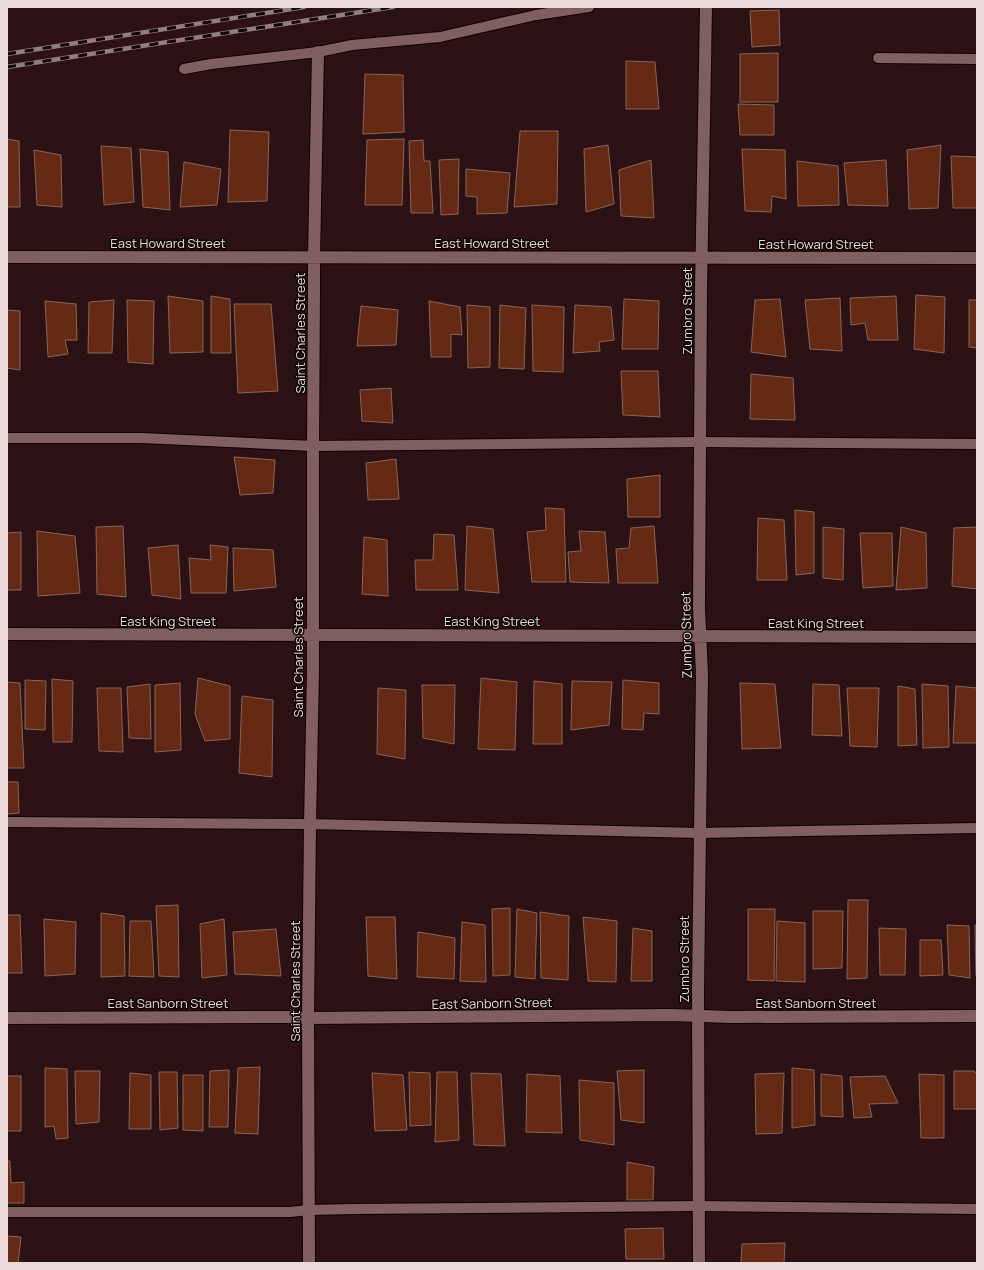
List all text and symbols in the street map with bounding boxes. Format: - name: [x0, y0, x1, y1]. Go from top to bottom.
- street label: East Howard Street: [110, 234, 226, 252]
- street label: East Howard Street: [434, 234, 550, 252]
- street label: East Howard Street: [758, 235, 874, 253]
- street label: Zumbro Street: [678, 267, 696, 355]
- street label: Saint Charles Street: [291, 273, 309, 393]
- street label: Zumbro Street: [676, 591, 696, 679]
- street label: Saint Charles Street: [289, 597, 307, 717]
- street label: East King Street: [120, 612, 216, 630]
- street label: East King Street: [444, 612, 540, 630]
- street label: East King Street: [768, 614, 864, 632]
- street label: Zumbro Street: [675, 915, 693, 1003]
- street label: Saint Charles Street: [286, 921, 304, 1041]
- street label: East Sanborn Street: [431, 993, 553, 1013]
- street label: East Sanborn Street: [108, 994, 228, 1012]
- street label: East Sanborn Street: [756, 994, 876, 1012]

